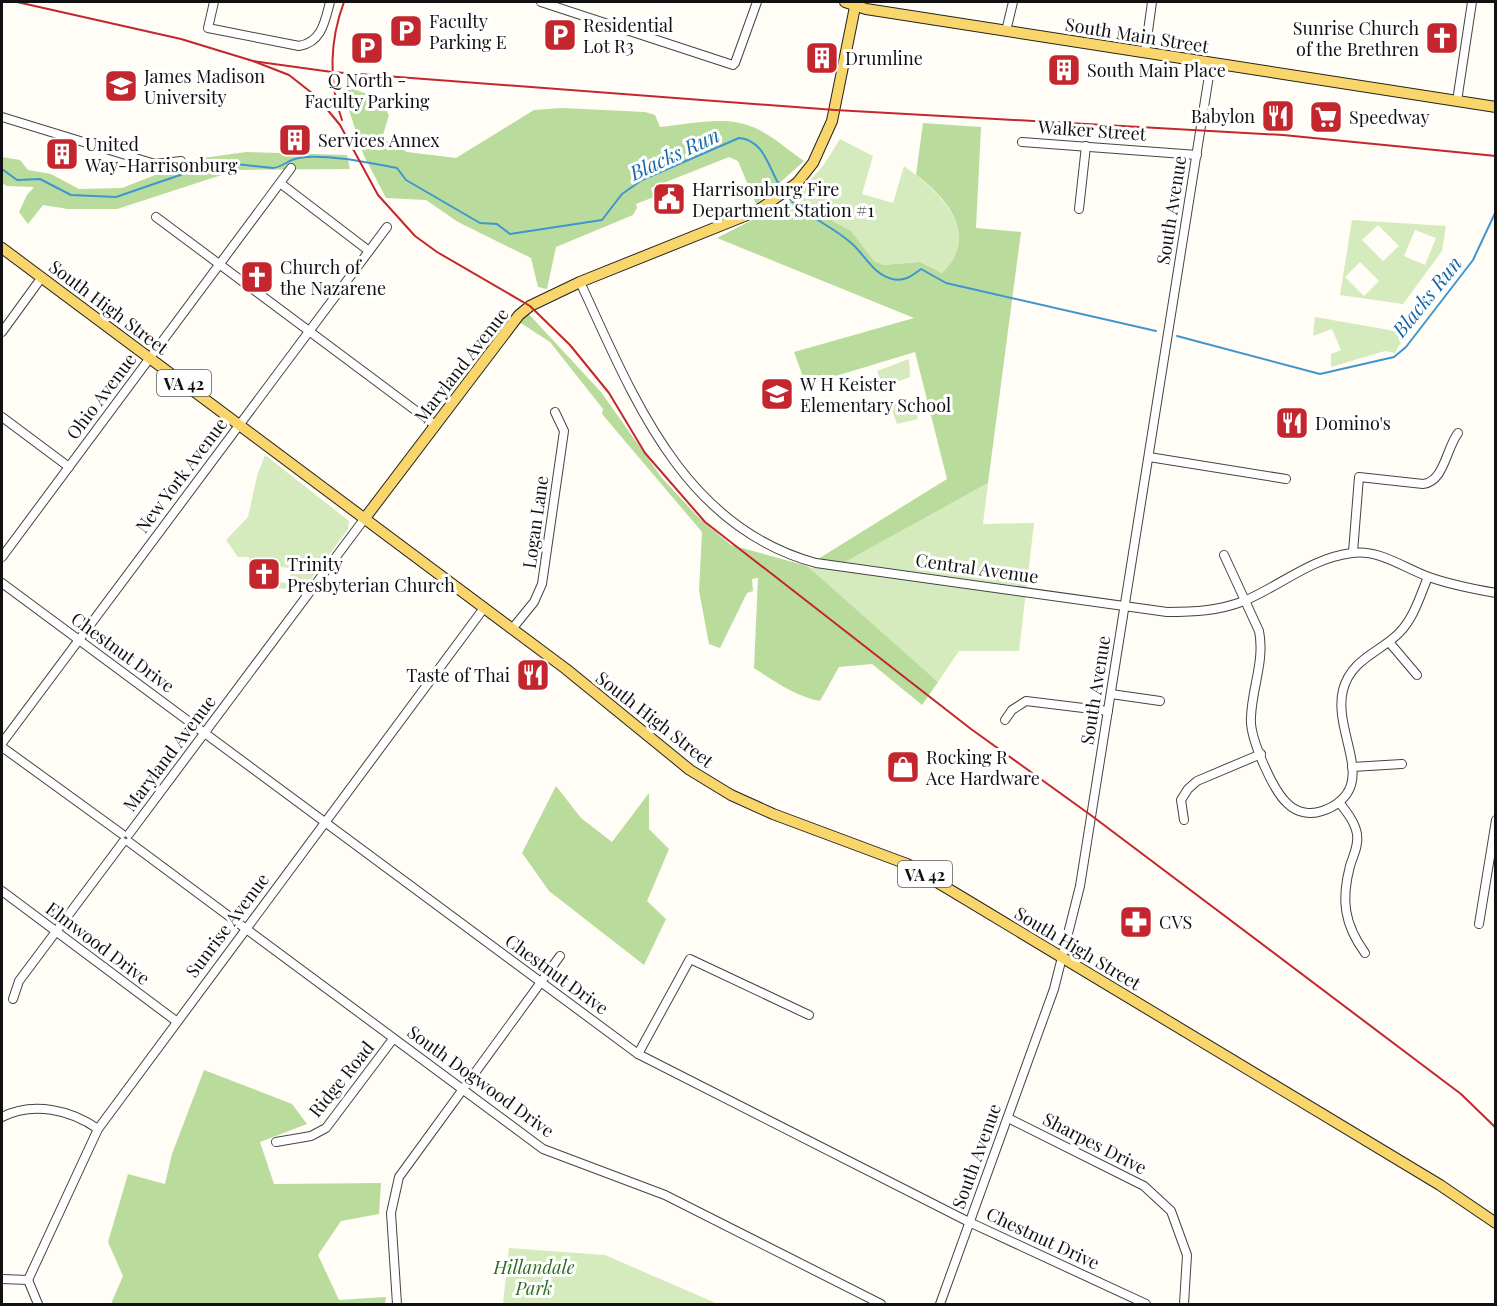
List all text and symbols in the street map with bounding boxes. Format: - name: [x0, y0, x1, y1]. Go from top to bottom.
- place label: Faculty Parking E: [429, 9, 507, 54]
- street label: South Main Street: [1064, 12, 1211, 58]
- parking icon: Faculty Parking E: [388, 13, 424, 49]
- place label: Residential Lot R3: [583, 13, 673, 58]
- place label: Sunrise Church of the Brethren: [1293, 16, 1419, 61]
- parking icon: Residential Lot R3: [542, 17, 578, 53]
- church icon: Sunrise Church of the Brethren: [1424, 20, 1460, 56]
- parking icon: Q North - Faculty Parking: [349, 30, 385, 66]
- building icon: Drumline: [804, 40, 840, 76]
- place label: Drumline: [845, 46, 923, 70]
- building icon: South Main Place: [1046, 52, 1082, 88]
- place label: South Main Place: [1087, 58, 1226, 82]
- place label: James Madison University: [143, 64, 265, 109]
- school or university icon: James Madison University: [103, 68, 139, 104]
- place label: Q North - Faculty Parking: [304, 68, 430, 113]
- restaurant icon: Babylon: [1260, 98, 1296, 134]
- supermarket icon: Speedway: [1308, 99, 1344, 135]
- place label: Babylon: [1191, 104, 1255, 128]
- place label: Speedway: [1349, 105, 1430, 129]
- street label: Walker Street: [1036, 114, 1148, 146]
- water label: Blacks Run: [624, 120, 723, 186]
- building icon: Services Annex: [277, 122, 313, 158]
- place label: Services Annex: [318, 128, 440, 152]
- place label: United Way-Harrisonburg: [84, 132, 238, 177]
- building icon: United Way-Harrisonburg: [44, 136, 80, 172]
- street label: South Avenue: [1151, 154, 1191, 266]
- place label: Harrisonburg Fire Department Station #1: [692, 177, 875, 222]
- public building icon: Harrisonburg Fire Department Station #1: [651, 181, 687, 217]
- water label: Blacks Run: [1385, 250, 1467, 343]
- street label: South High Street: [45, 254, 174, 360]
- place label: Church of the Nazarene: [280, 255, 386, 300]
- church icon: Church of the Nazarene: [239, 259, 275, 295]
- street label: Maryland Avenue: [409, 303, 513, 427]
- street label: Ohio Avenue: [61, 348, 141, 444]
- road number: VA 42: [157, 370, 211, 396]
- place label: W H Keister Elementary School: [799, 372, 951, 417]
- school or university icon: W H Keister Elementary School: [759, 376, 795, 412]
- restaurant icon: Domino's: [1274, 405, 1310, 441]
- place label: Domino's: [1315, 411, 1391, 435]
- street label: New York Avenue: [130, 412, 232, 538]
- street label: Logan Lane: [517, 474, 553, 570]
- street label: Central Avenue: [914, 547, 1040, 589]
- place label: Trinity Presbyterian Church: [287, 552, 455, 597]
- church icon: Trinity Presbyterian Church: [246, 556, 282, 592]
- street label: Chestnut Drive: [66, 606, 180, 698]
- street label: South Avenue: [1075, 634, 1115, 746]
- restaurant icon: Taste of Thai: [515, 657, 551, 693]
- place label: Taste of Thai: [406, 663, 510, 687]
- street label: South High Street: [591, 665, 719, 773]
- street label: Maryland Avenue: [117, 690, 221, 816]
- place label: Rocking R Ace Hardware: [925, 745, 1040, 790]
- shop icon: Rocking R Ace Hardware: [885, 749, 921, 785]
- road number: VA 42: [898, 861, 952, 887]
- street label: Sunrise Avenue: [180, 868, 274, 982]
- street label: Elmwood Drive: [41, 896, 155, 990]
- street label: South High Street: [1010, 901, 1146, 996]
- pharmacy icon: CVS: [1118, 904, 1154, 940]
- place label: CVS: [1159, 910, 1192, 934]
- street label: Chestnut Drive: [500, 928, 614, 1020]
- street label: South Dogwood Drive: [403, 1020, 559, 1142]
- street label: Ridge Road: [303, 1036, 379, 1122]
- street label: South Avenue: [946, 1100, 1006, 1212]
- street label: Sharpes Drive: [1039, 1107, 1151, 1179]
- street label: Chestnut Drive: [983, 1201, 1103, 1275]
- park label: Hillandale Park: [493, 1255, 575, 1300]

